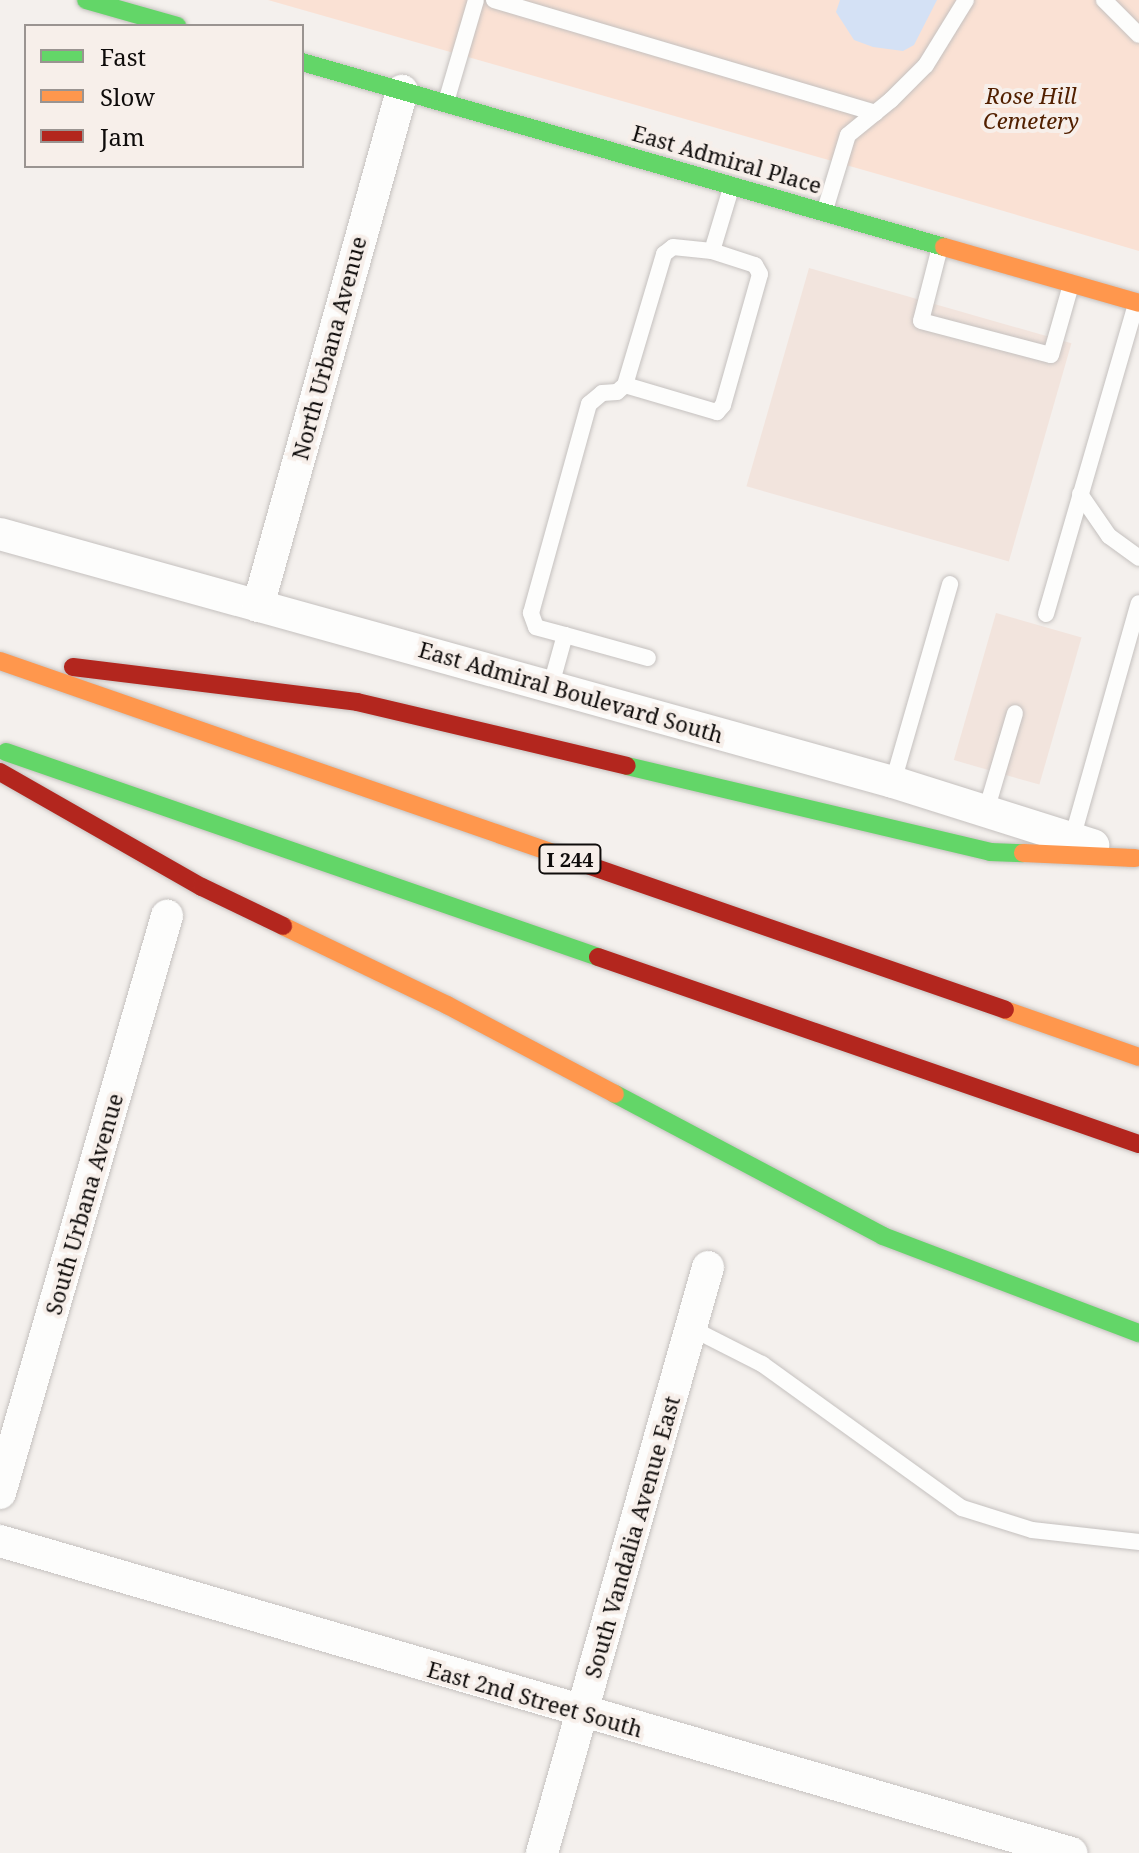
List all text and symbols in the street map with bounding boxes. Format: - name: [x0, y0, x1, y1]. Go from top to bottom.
- legend: [24, 24, 304, 168]
- text: Fast: [100, 40, 146, 73]
- text: Slow: [100, 80, 155, 113]
- park label: Rose Hill Cemetery: [983, 82, 1079, 134]
- street label: East Admiral Place: [629, 119, 825, 199]
- text: Jam: [100, 120, 145, 153]
- street label: North Urbana Avenue: [286, 233, 372, 463]
- street label: East Admiral Boulevard South: [416, 636, 726, 748]
- road number: I 244: [538, 843, 602, 875]
- street label: South Urbana Avenue: [40, 1090, 128, 1318]
- street label: South Vandalia Avenue East: [579, 1393, 685, 1681]
- street label: East 2nd Street South: [424, 1656, 646, 1742]

